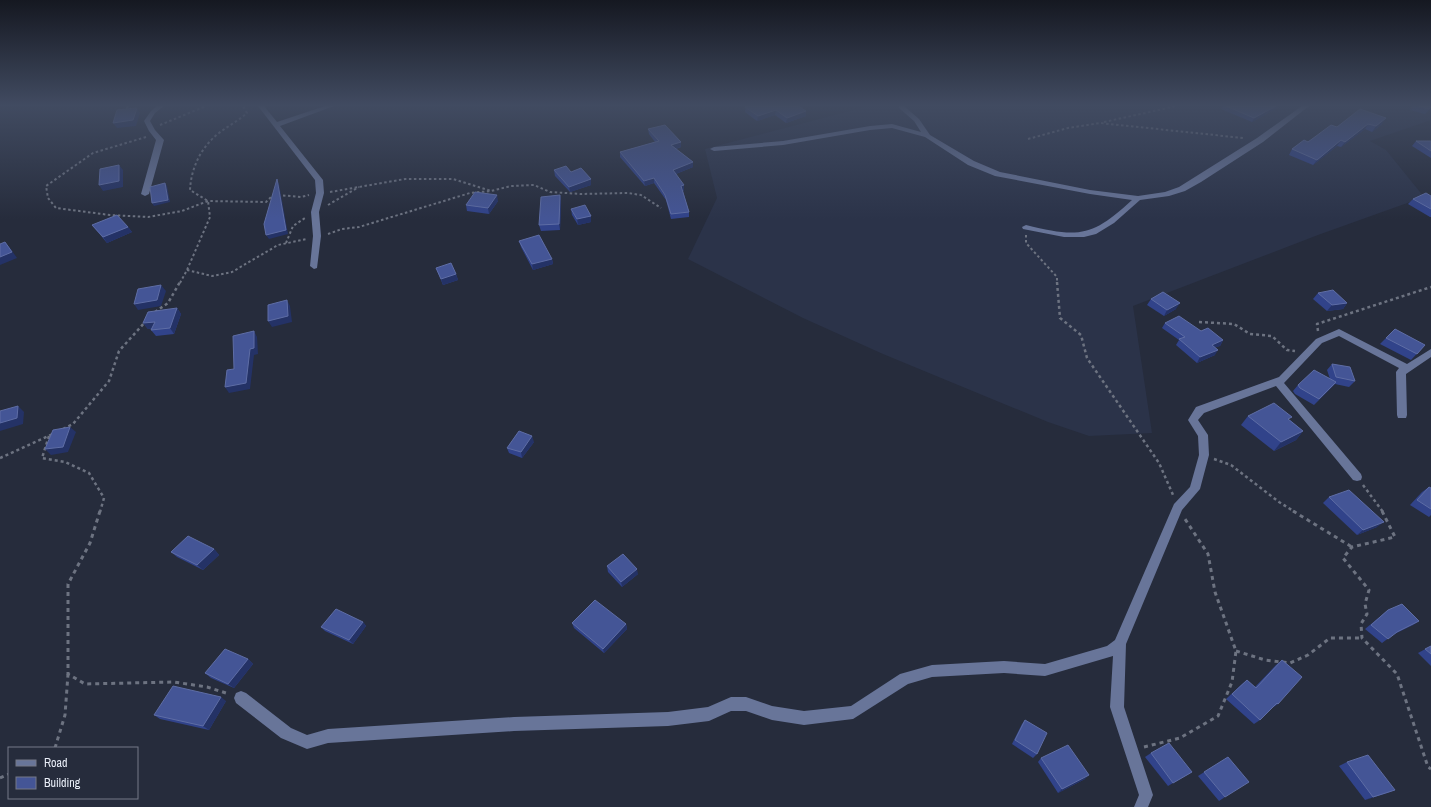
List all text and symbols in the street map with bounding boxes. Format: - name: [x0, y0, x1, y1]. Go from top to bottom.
- legend: [8, 747, 138, 799]
- text: Road: [44, 755, 68, 771]
- text: Building: [44, 775, 81, 791]

